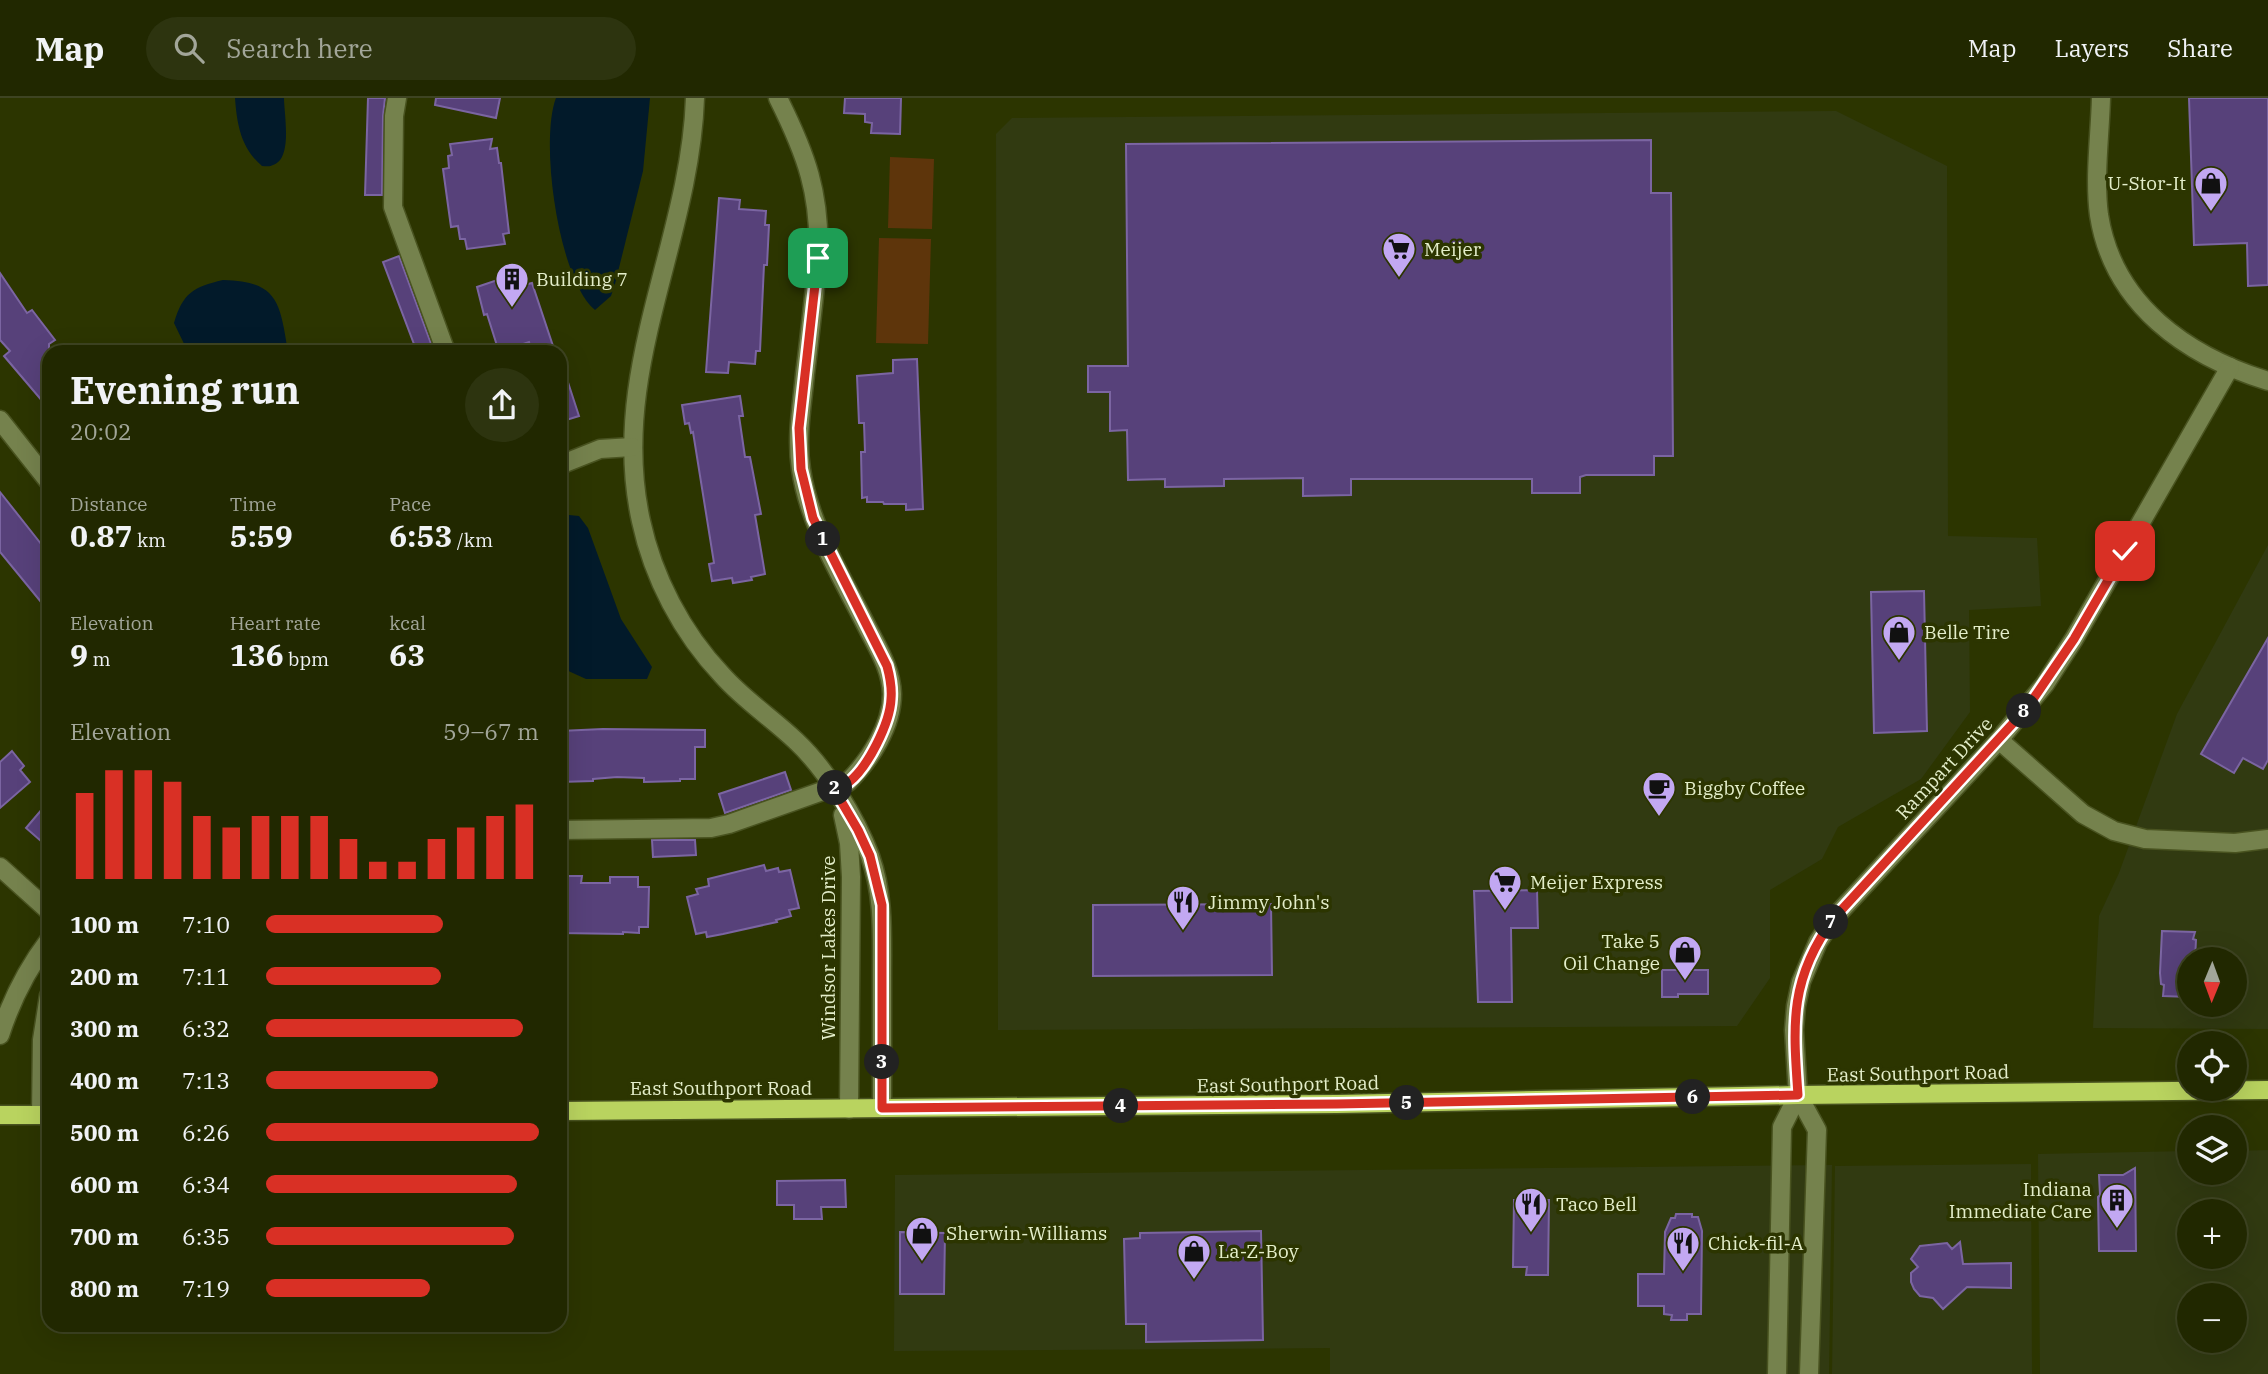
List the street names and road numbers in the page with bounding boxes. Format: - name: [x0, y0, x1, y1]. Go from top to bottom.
- street label: Rampart Drive: [1891, 712, 1997, 824]
- street label: Windsor Lakes Drive: [816, 856, 840, 1040]
- street label: East Southport Road: [1826, 1059, 2010, 1087]
- street label: East Southport Road: [1196, 1070, 1380, 1098]
- street label: East Southport Road: [630, 1076, 812, 1100]

